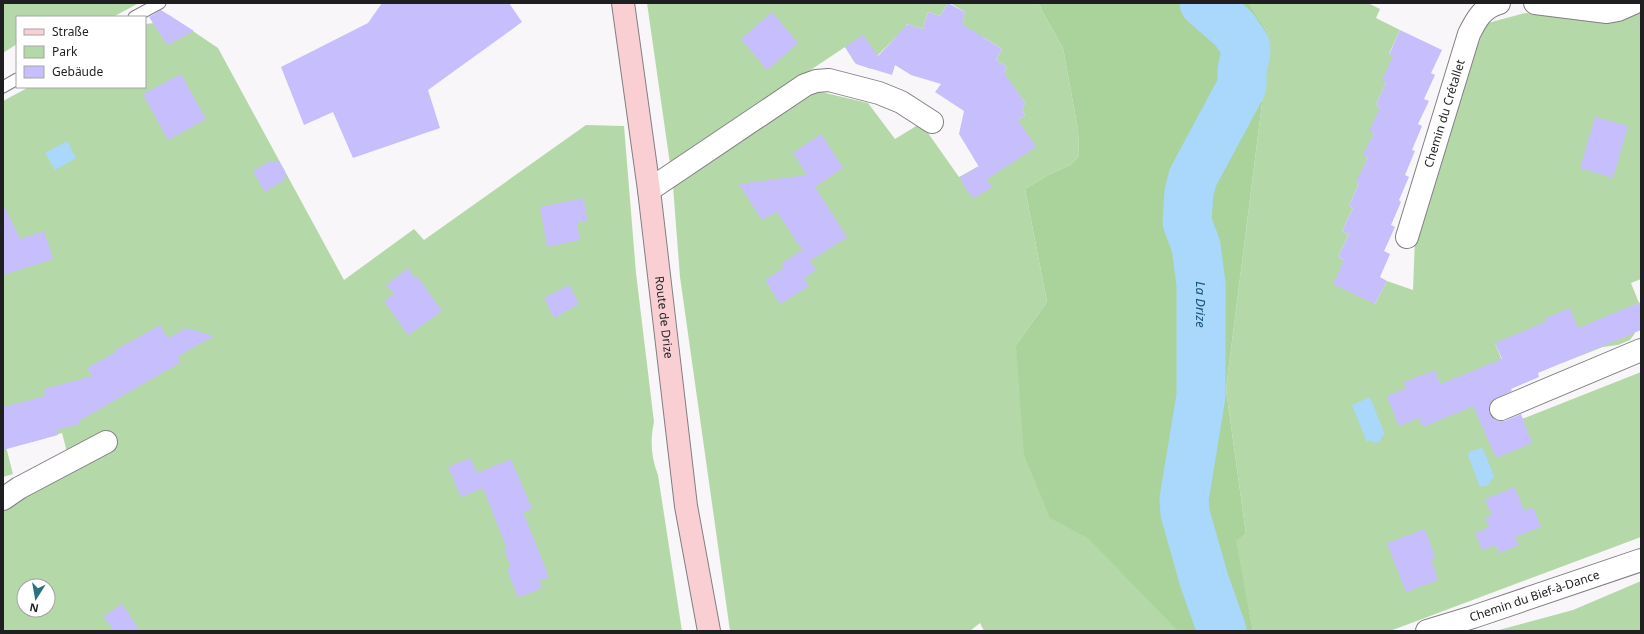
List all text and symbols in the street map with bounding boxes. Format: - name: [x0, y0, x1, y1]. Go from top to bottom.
- legend: [16, 16, 146, 88]
- text: Straße: [52, 23, 89, 40]
- text: Park: [52, 43, 78, 60]
- street label: Chemin du Crétallet: [1420, 57, 1469, 170]
- text: Gebäude: [52, 63, 103, 80]
- street label: Route de Drize: [651, 275, 678, 360]
- water label: La Drize: [1192, 281, 1210, 328]
- street label: Chemin du Bief-à-Dance: [1467, 566, 1602, 626]
- north arrow: [16, 578, 56, 618]
- text: N: [28, 600, 40, 617]

